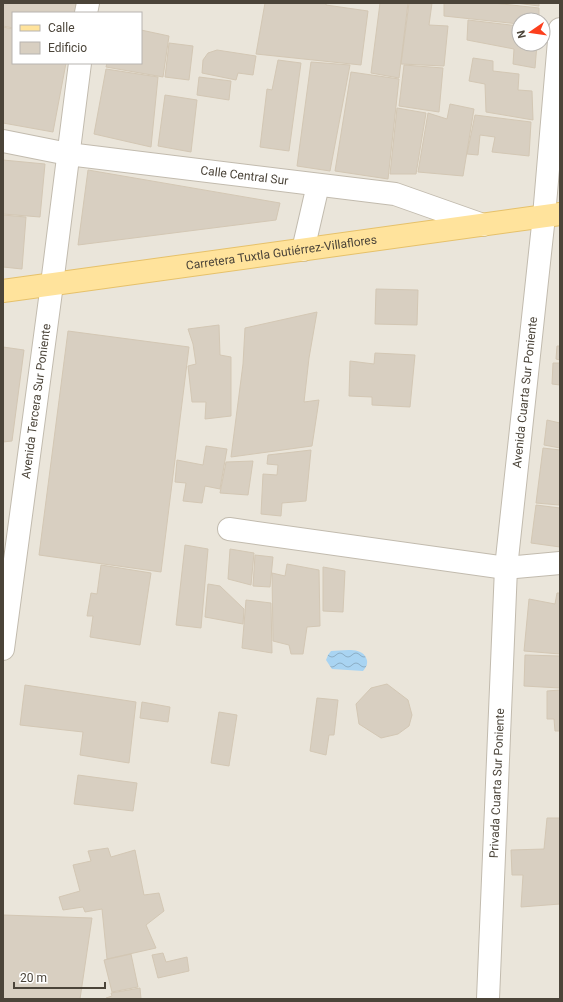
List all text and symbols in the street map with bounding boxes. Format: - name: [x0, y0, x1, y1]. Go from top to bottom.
- legend: [12, 12, 142, 64]
- north arrow: [511, 12, 551, 52]
- text: Calle: [48, 21, 75, 35]
- text: N: [514, 29, 529, 39]
- text: Edificio: [48, 41, 87, 55]
- street label: Calle Central Sur: [200, 163, 289, 188]
- street label: Carretera Tuxtla Gutiérrez-Villaflores: [185, 232, 378, 273]
- street label: Avenida Cuarta Sur Poniente: [510, 316, 540, 469]
- street label: Avenida Tercera Sur Poniente: [19, 323, 54, 480]
- street label: Privada Cuarta Sur Poniente: [487, 708, 507, 858]
- scale bar: [14, 964, 105, 990]
- text: 20 m: [20, 971, 47, 985]

